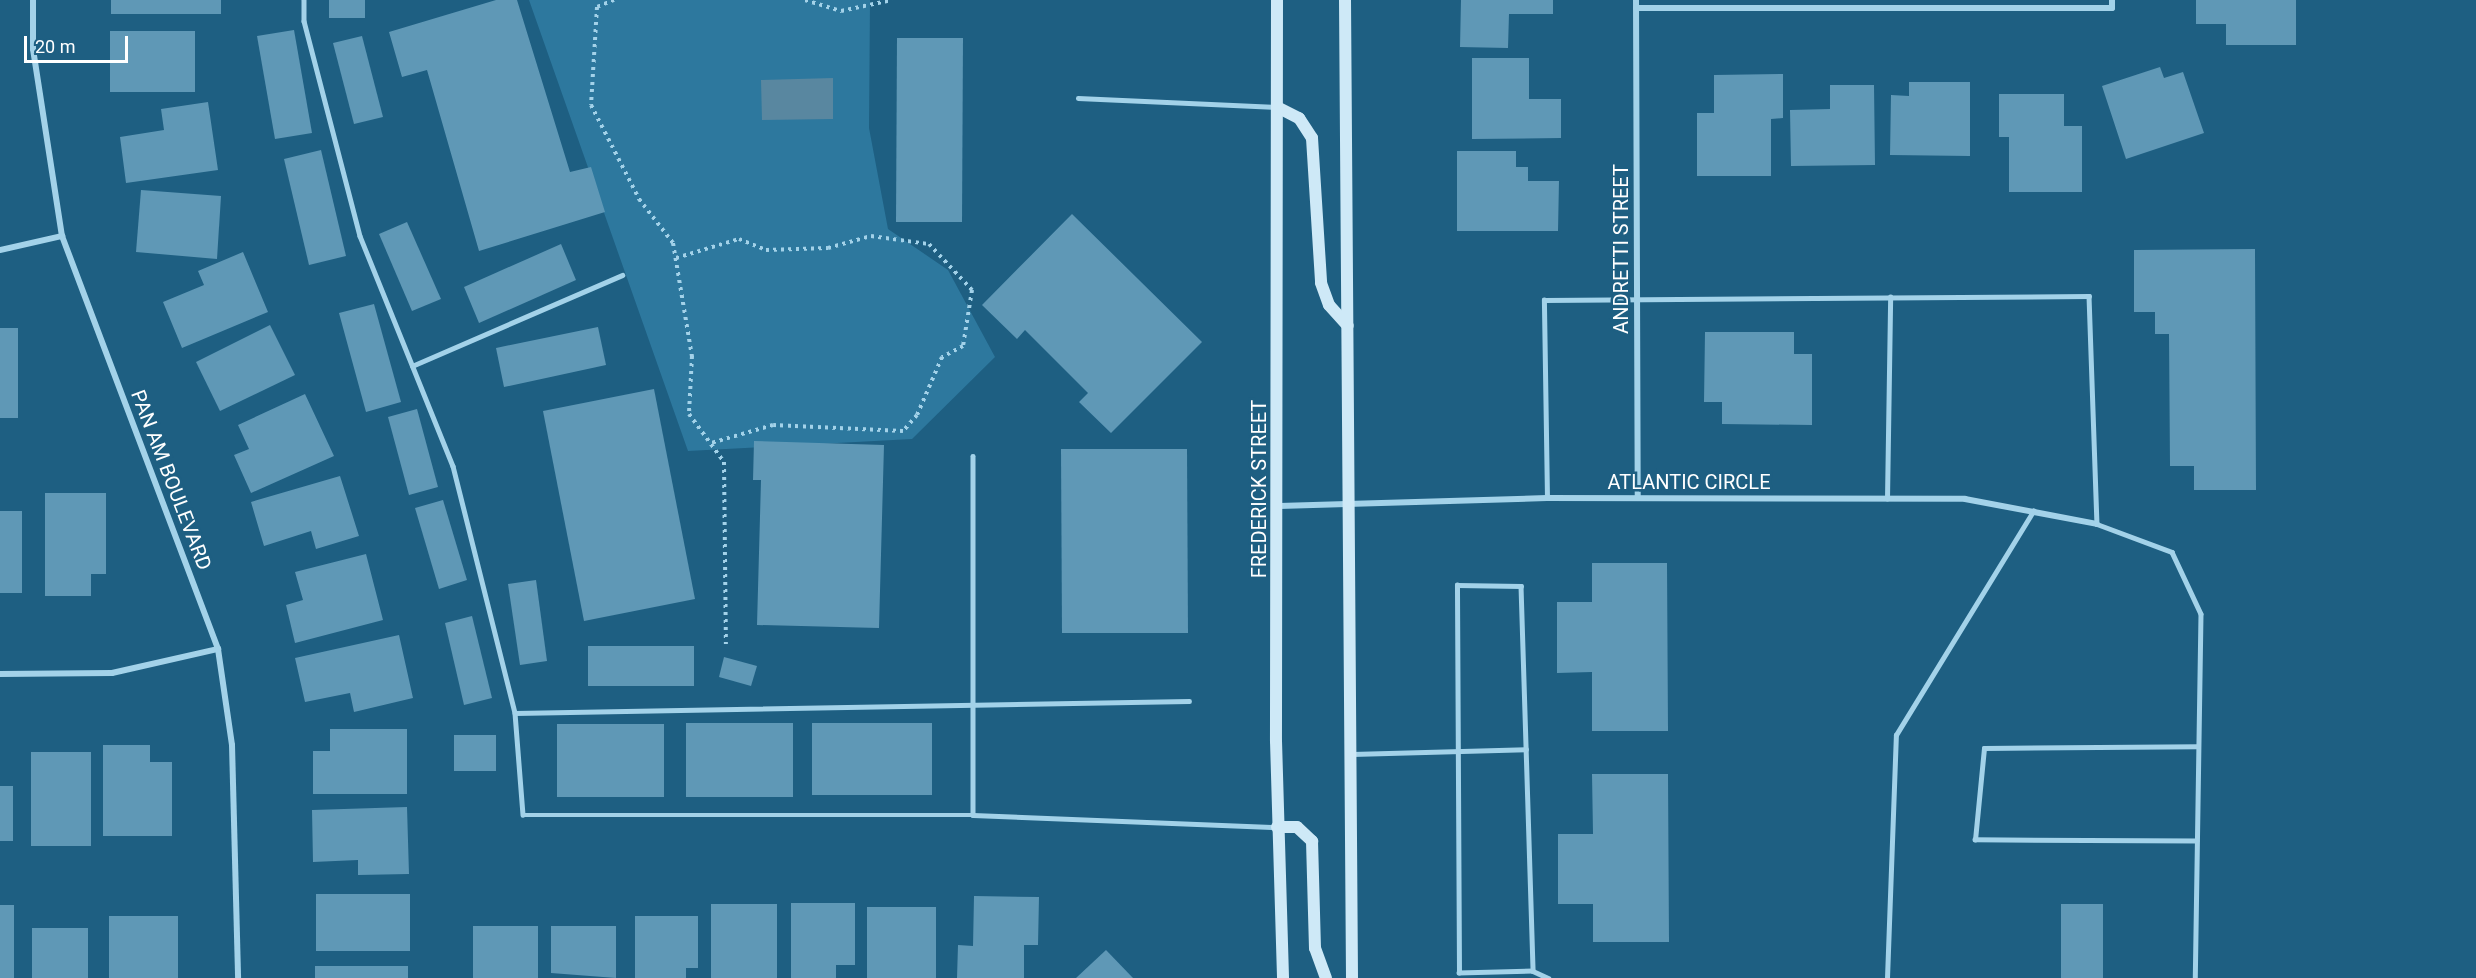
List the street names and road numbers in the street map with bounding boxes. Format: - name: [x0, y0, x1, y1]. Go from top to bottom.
- street label: ANDRETTI STREET: [1609, 164, 1633, 334]
- street label: PAN AM BOULEVARD: [126, 387, 216, 573]
- street label: FREDERICK STREET: [1247, 400, 1271, 578]
- street label: ATLANTIC CIRCLE: [1608, 470, 1770, 494]

